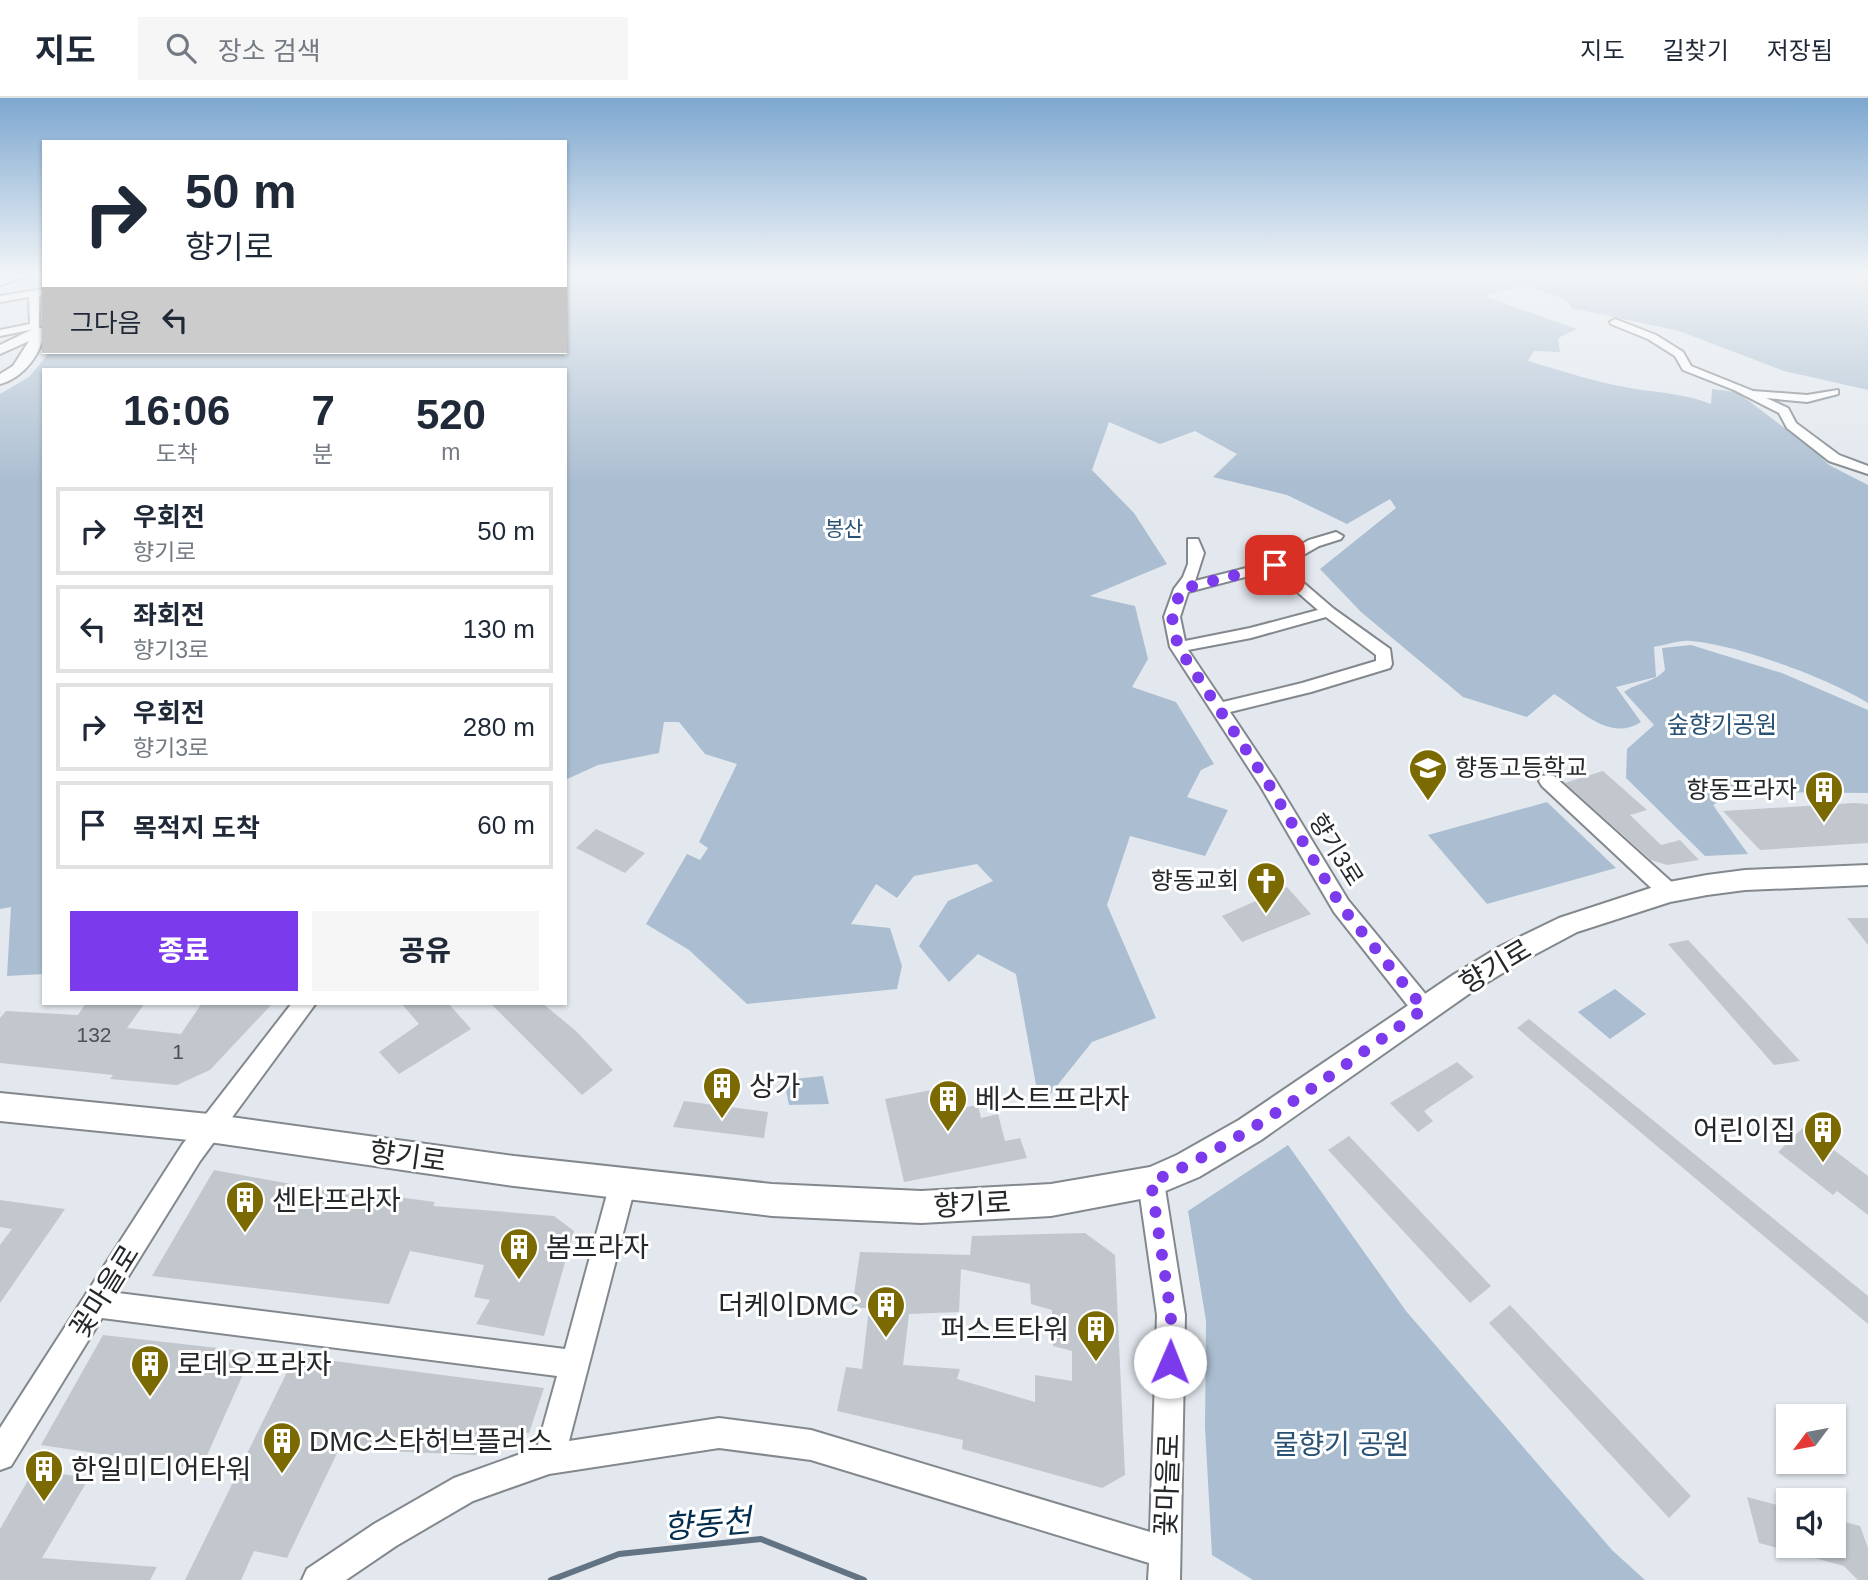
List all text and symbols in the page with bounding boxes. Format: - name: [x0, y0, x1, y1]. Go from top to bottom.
- search box: [138, 17, 628, 80]
- icon: search: [162, 29, 200, 67]
- text: 지도: [35, 32, 96, 69]
- text: 장소 검색: [218, 36, 321, 66]
- text: 지도: [1580, 37, 1625, 64]
- text: 길찾기: [1663, 37, 1729, 64]
- text: 저장됨: [1767, 37, 1833, 64]
- text: 50 m: [185, 164, 297, 218]
- icon: right: [70, 168, 161, 259]
- text: 향기로: [185, 229, 273, 265]
- icon: left: [156, 301, 194, 339]
- text: 그다음: [70, 308, 142, 338]
- text: 16:06: [123, 387, 230, 434]
- text: 7: [311, 387, 335, 434]
- text: 520: [416, 391, 486, 438]
- text: m: [441, 439, 461, 465]
- text: 도착: [156, 441, 198, 467]
- text: 분: [313, 441, 334, 467]
- text: 우회전: [133, 502, 205, 532]
- icon: right: [74, 512, 112, 550]
- text: 50 m: [477, 516, 535, 546]
- park label: 봉산: [825, 517, 863, 540]
- pin: [1245, 535, 1305, 595]
- text: 향기로: [133, 539, 196, 565]
- icon: arrive: [1256, 546, 1294, 584]
- text: 좌회전: [133, 600, 205, 630]
- icon: left: [74, 610, 112, 648]
- text: 130 m: [463, 614, 535, 644]
- text: 향기3로: [133, 637, 209, 663]
- text: 우회전: [133, 698, 205, 728]
- icon: right: [74, 708, 112, 746]
- park label: 숲향기공원: [1667, 711, 1777, 738]
- text: 280 m: [463, 712, 535, 742]
- text: 향기3로: [133, 735, 209, 761]
- school or university icon: 향동고등학교: [1407, 747, 1449, 802]
- place label: 향동고등학교: [1455, 754, 1587, 781]
- building icon: 향동프라자: [1803, 769, 1845, 824]
- place label: 향동프라자: [1687, 776, 1797, 803]
- icon: arrive: [74, 806, 112, 844]
- street label: 향기3로: [1304, 809, 1369, 891]
- text: 60 m: [477, 810, 535, 840]
- text: 목적지 도착: [133, 813, 260, 843]
- church icon: 향동교회: [1245, 860, 1287, 915]
- place label: 향동교회: [1151, 867, 1239, 894]
- button: 종료: [70, 911, 298, 991]
- button: 공유: [312, 911, 539, 991]
- street label: 향기로: [1454, 933, 1536, 1000]
- house number: 132: [76, 1023, 112, 1046]
- house number: 1: [172, 1040, 184, 1063]
- building icon: 상가: [701, 1065, 743, 1120]
- place label: 상가: [749, 1071, 801, 1102]
- building icon: 베스트프라자: [927, 1078, 969, 1133]
- place label: 베스트프라자: [975, 1084, 1130, 1115]
- building icon: 어린이집: [1802, 1109, 1844, 1164]
- place label: 어린이집: [1693, 1115, 1796, 1146]
- street label: 향기로: [368, 1136, 448, 1177]
- building icon: 센타프라자: [224, 1179, 266, 1234]
- place label: 센타프라자: [272, 1185, 401, 1216]
- street label: 향기로: [933, 1187, 1011, 1222]
- building icon: 봄프라자: [498, 1226, 540, 1281]
- place label: 봄프라자: [546, 1232, 649, 1263]
- street label: 꽃마을로: [64, 1239, 145, 1343]
- building icon: 더케이DMC: [865, 1284, 907, 1339]
- place label: 더케이DMC: [718, 1290, 859, 1321]
- building icon: 퍼스트타워: [1075, 1308, 1117, 1363]
- place label: 퍼스트타워: [940, 1314, 1069, 1345]
- position arrow: [1133, 1325, 1207, 1399]
- building icon: 로데오프라자: [129, 1343, 171, 1398]
- place label: 로데오프라자: [177, 1349, 332, 1380]
- north arrow: [1776, 1404, 1846, 1474]
- map controls: [1776, 1404, 1846, 1558]
- building icon: DMC스타허브플러스: [261, 1420, 303, 1475]
- place label: DMC스타허브플러스: [309, 1426, 553, 1457]
- park label: 물향기 공원: [1273, 1429, 1409, 1460]
- street label: 꽃마을로: [1150, 1433, 1185, 1537]
- building icon: 한일미디어타워: [23, 1448, 65, 1503]
- place label: 한일미디어타워: [71, 1454, 251, 1485]
- button: sound: [1776, 1488, 1846, 1558]
- water label: 향동천: [661, 1502, 756, 1546]

